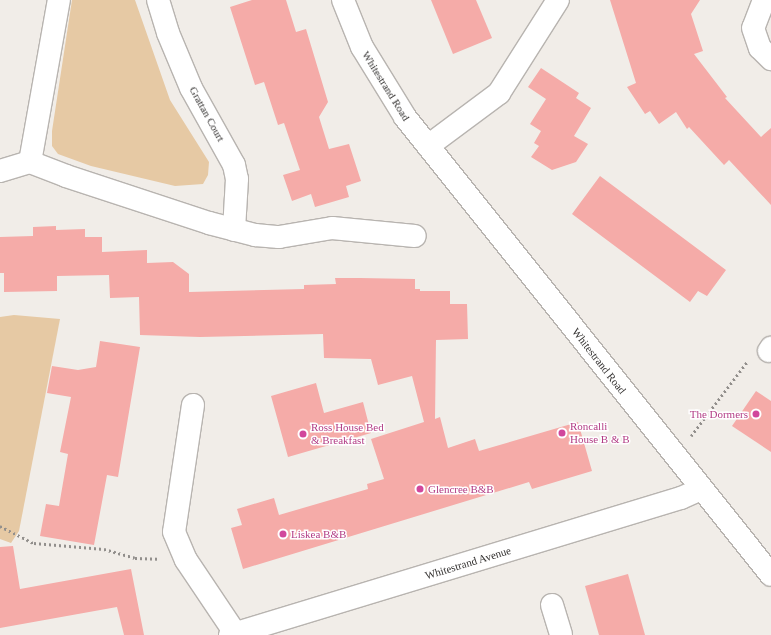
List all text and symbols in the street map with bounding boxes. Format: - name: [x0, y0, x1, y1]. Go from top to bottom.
- street label: Whitestrand Road: [359, 49, 413, 123]
- street label: Grattan Court: [186, 84, 228, 144]
- street label: Whitestrand Road: [569, 326, 629, 396]
- place label: The Dormers: [690, 407, 748, 421]
- marker: The Dormers: [751, 409, 761, 419]
- place label: Roncalli House B & B: [570, 420, 630, 446]
- place label: Ross House Bed & Breakfast: [311, 421, 384, 447]
- marker: Roncalli House B & B: [557, 428, 567, 438]
- marker: Ross House Bed & Breakfast: [298, 429, 308, 439]
- place label: Glencree B&B: [428, 482, 494, 496]
- marker: Glencree B&B: [415, 484, 425, 494]
- place label: Liskea B&B: [291, 527, 346, 541]
- marker: Liskea B&B: [278, 529, 288, 539]
- street label: Whitestrand Avenue: [423, 544, 513, 582]

